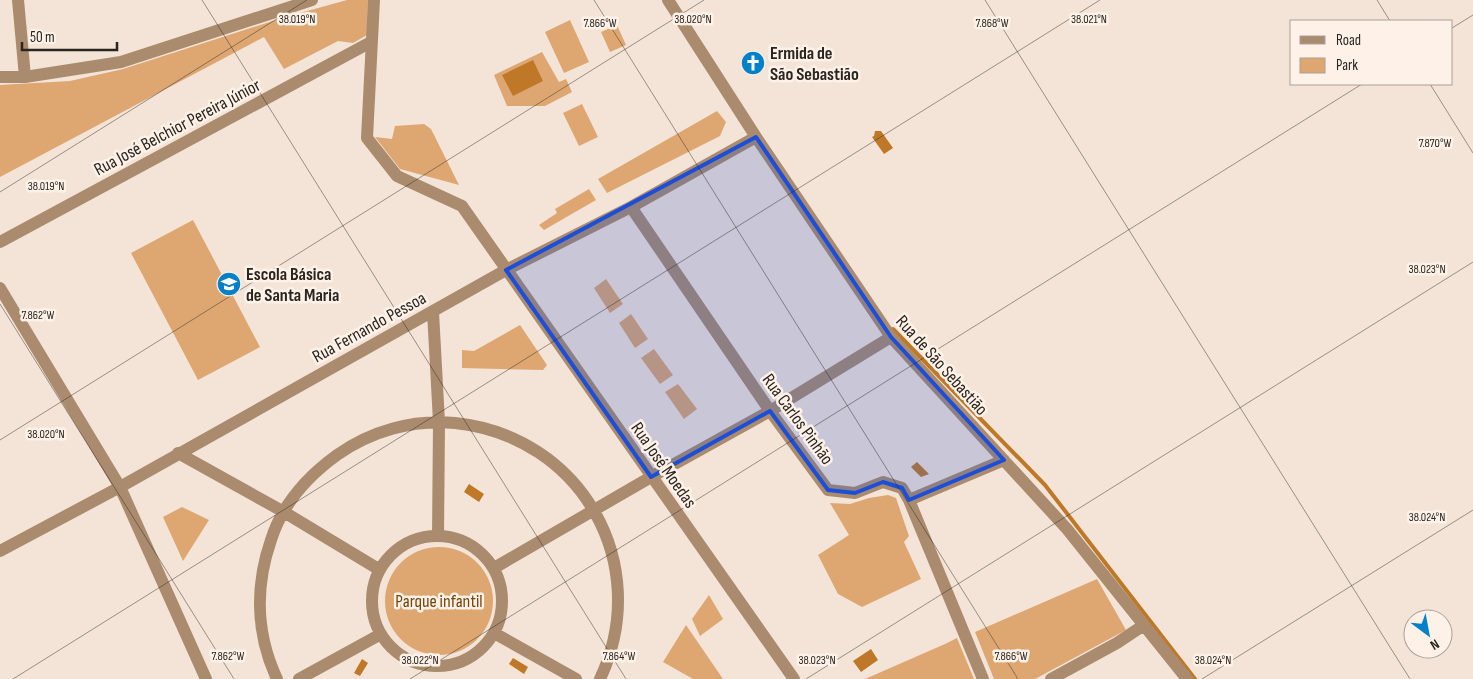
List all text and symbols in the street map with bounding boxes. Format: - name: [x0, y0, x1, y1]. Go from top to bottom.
- text: 38.019°N: [279, 12, 315, 27]
- text: 38.020°N: [674, 12, 712, 27]
- text: 38.021°N: [1071, 12, 1107, 27]
- text: 7.866°W: [583, 16, 617, 31]
- text: 7.868°W: [976, 16, 1009, 31]
- scale bar: [22, 20, 118, 52]
- legend: [1290, 20, 1453, 85]
- text: 50 m: [30, 28, 55, 47]
- text: Road: [1336, 31, 1361, 50]
- place label: Ermida de São Sebastião: [770, 43, 859, 85]
- church icon: Ermida de São Sebastião: [740, 50, 766, 76]
- text: Park: [1336, 56, 1358, 75]
- street label: Rua José Belchior Pereira Júnior: [90, 75, 264, 180]
- text: 7.870°W: [1419, 136, 1452, 151]
- text: 38.019°N: [28, 179, 64, 194]
- text: 38.023°N: [1408, 262, 1446, 277]
- place label: Escola Básica de Santa Maria: [246, 264, 339, 306]
- school or university icon: Escola Básica de Santa Maria: [216, 271, 242, 297]
- street label: Rua Fernando Pessoa: [309, 288, 430, 367]
- text: 7.862°W: [22, 308, 55, 323]
- street label: Rua de São Sebastião: [891, 311, 992, 420]
- street label: Rua Carlos Pinhão: [758, 370, 838, 469]
- street label: Rua José Moedas: [626, 418, 701, 512]
- text: 38.020°N: [27, 427, 65, 442]
- text: 38.024°N: [1409, 510, 1445, 525]
- park label: Parque infantil: [395, 591, 483, 612]
- north arrow: [1403, 609, 1453, 659]
- text: N: [1427, 635, 1442, 654]
- text: 7.862°W: [212, 649, 245, 664]
- text: 7.864°W: [603, 649, 635, 664]
- text: 7.866°W: [994, 649, 1028, 664]
- text: 38.022°N: [401, 653, 439, 668]
- text: 38.023°N: [798, 653, 836, 668]
- text: 38.024°N: [1195, 653, 1231, 668]

